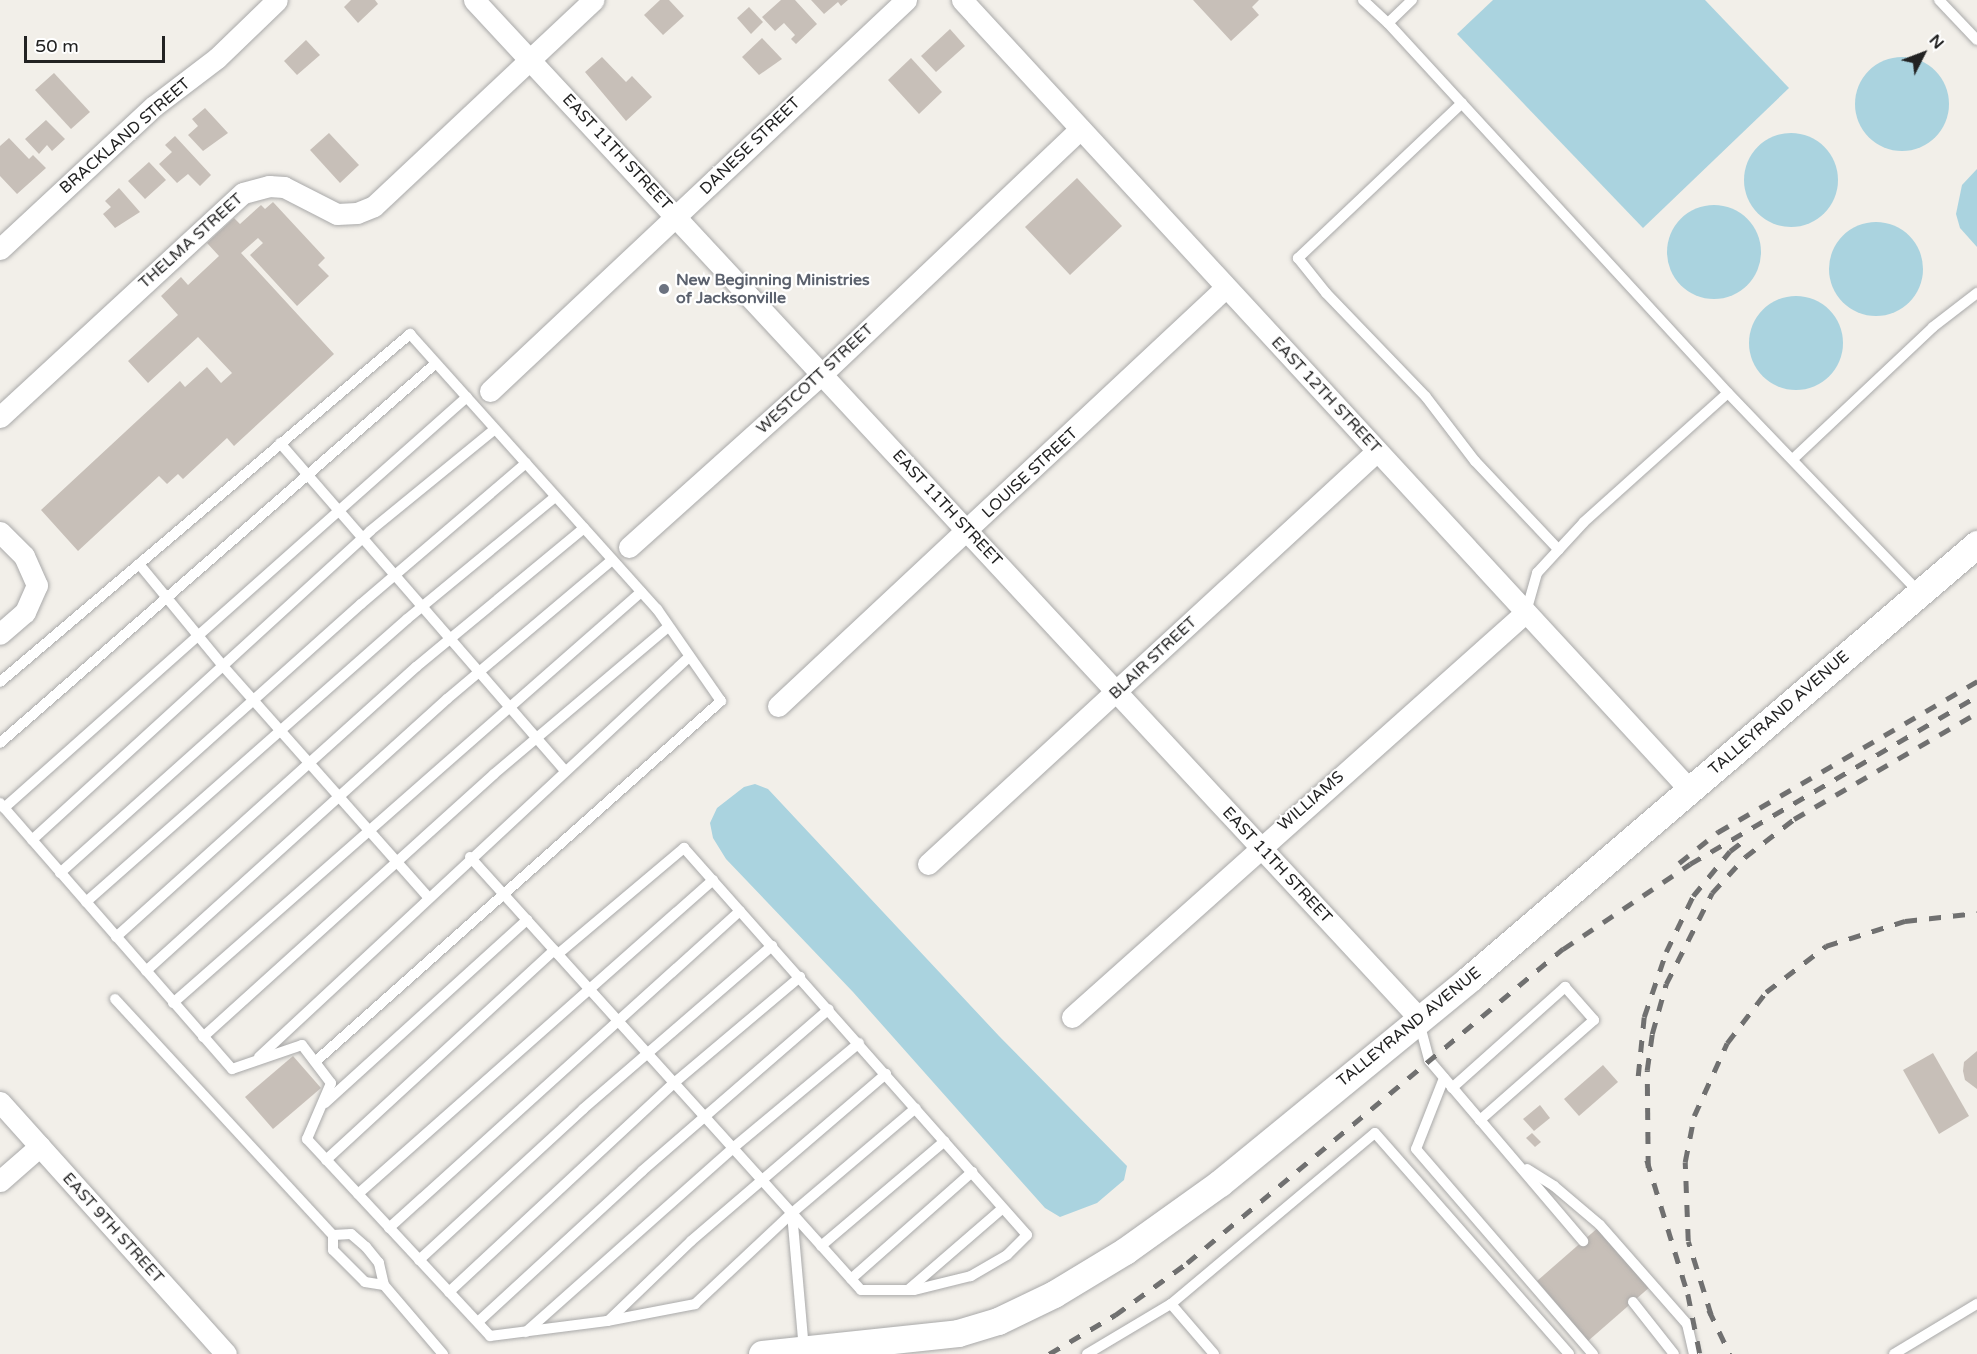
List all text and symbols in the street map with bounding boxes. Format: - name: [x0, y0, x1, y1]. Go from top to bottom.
- scale bar: [27, 24, 168, 62]
- north arrow: [1893, 24, 1953, 84]
- text: N: [1925, 30, 1948, 53]
- text: 50 m: [35, 35, 79, 57]
- street label: BRACKLAND STREET: [56, 74, 194, 198]
- street label: EAST 11TH STREET: [558, 90, 676, 214]
- street label: DANESE STREET: [696, 93, 804, 199]
- street label: THELMA STREET: [135, 189, 247, 293]
- place label: New Beginning Ministries of Jacksonville: [676, 270, 870, 308]
- marker: New Beginning Ministries of Jacksonville: [657, 282, 671, 296]
- street label: WESTCOTT STREET: [753, 320, 877, 438]
- street label: EAST 12TH STREET: [1267, 333, 1385, 457]
- street label: LOUISE STREET: [978, 424, 1082, 522]
- street label: EAST 11TH STREET: [888, 446, 1006, 570]
- street label: BLAIR STREET: [1105, 613, 1201, 703]
- street label: TALLEYRAND AVENUE: [1705, 647, 1853, 779]
- street label: WILLIAMS: [1274, 767, 1348, 835]
- street label: EAST 11TH STREET: [1218, 803, 1336, 927]
- street label: TALLEYRAND AVENUE: [1333, 963, 1485, 1091]
- street label: EAST 9TH STREET: [58, 1169, 168, 1287]

